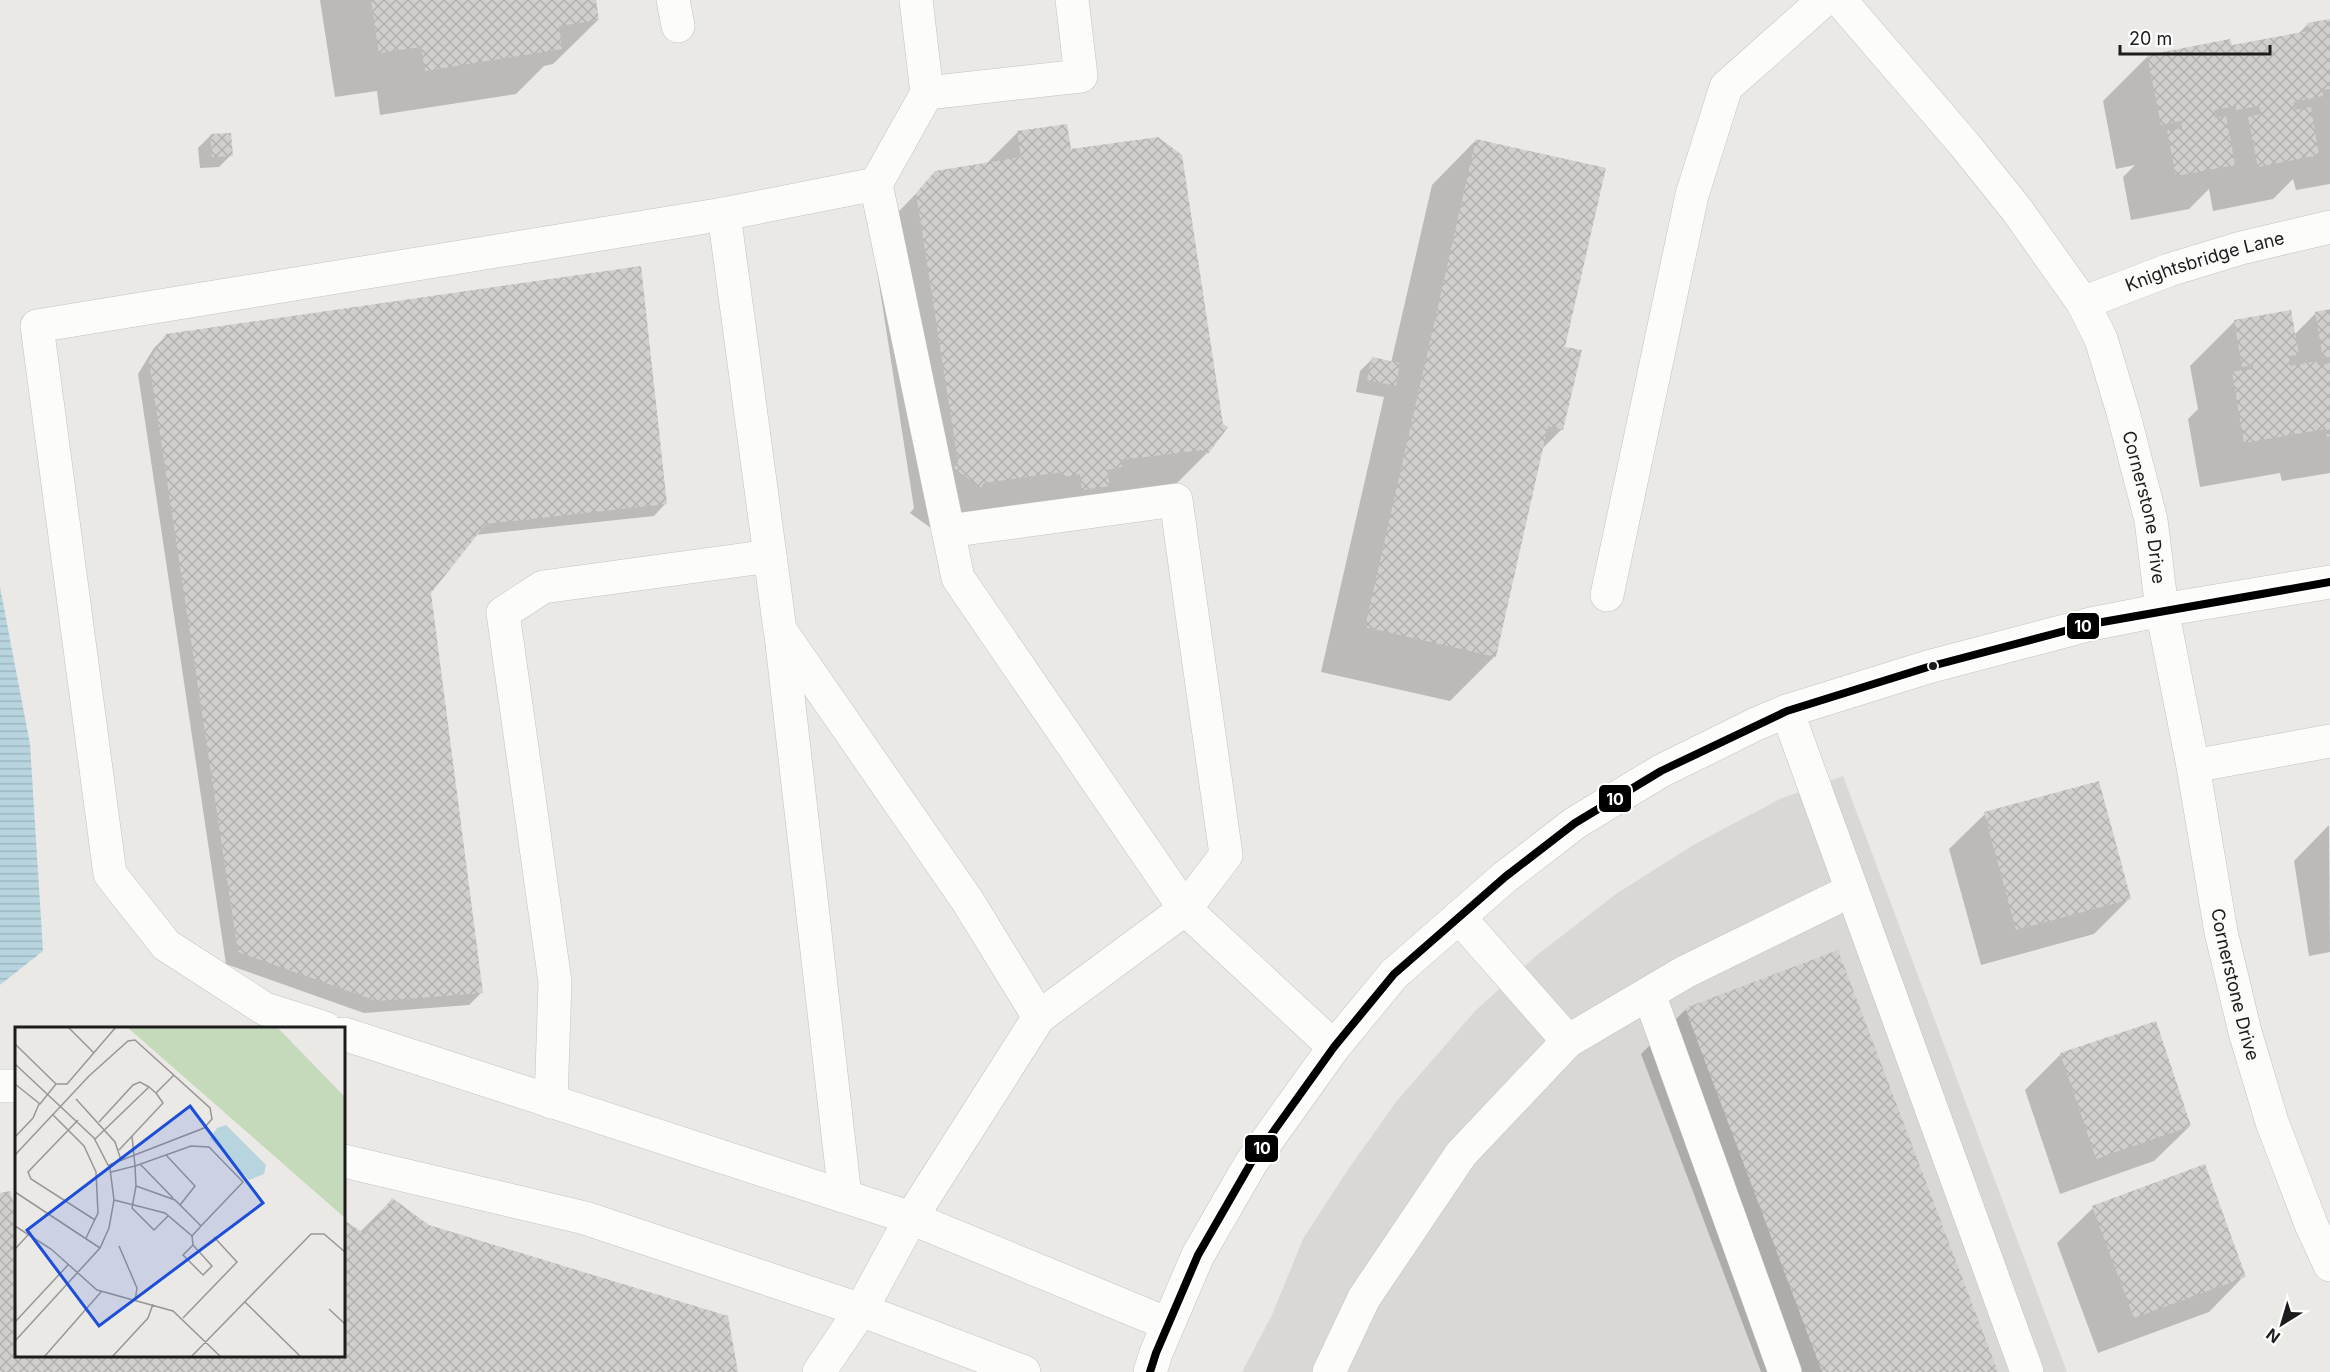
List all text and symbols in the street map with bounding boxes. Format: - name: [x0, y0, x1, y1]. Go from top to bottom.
- scale bar: [2120, 18, 2270, 56]
- text: 20 m: [2129, 28, 2172, 49]
- street label: Knightsbridge Lane: [2122, 227, 2286, 296]
- street label: Cornerstone Drive: [2118, 428, 2170, 585]
- line badge: 10: [2066, 612, 2100, 640]
- text: 10: [2074, 616, 2092, 636]
- unlabelled marker: [1927, 660, 1939, 672]
- line badge: 10: [1598, 784, 1632, 813]
- text: 10: [1606, 789, 1624, 809]
- street label: Cornerstone Drive: [2207, 907, 2264, 1063]
- inset map: [15, 1027, 345, 1357]
- line badge: 10: [1244, 1134, 1279, 1163]
- text: 10: [1253, 1138, 1271, 1158]
- north arrow: [2252, 1294, 2312, 1354]
- text: N: [2262, 1324, 2284, 1348]

